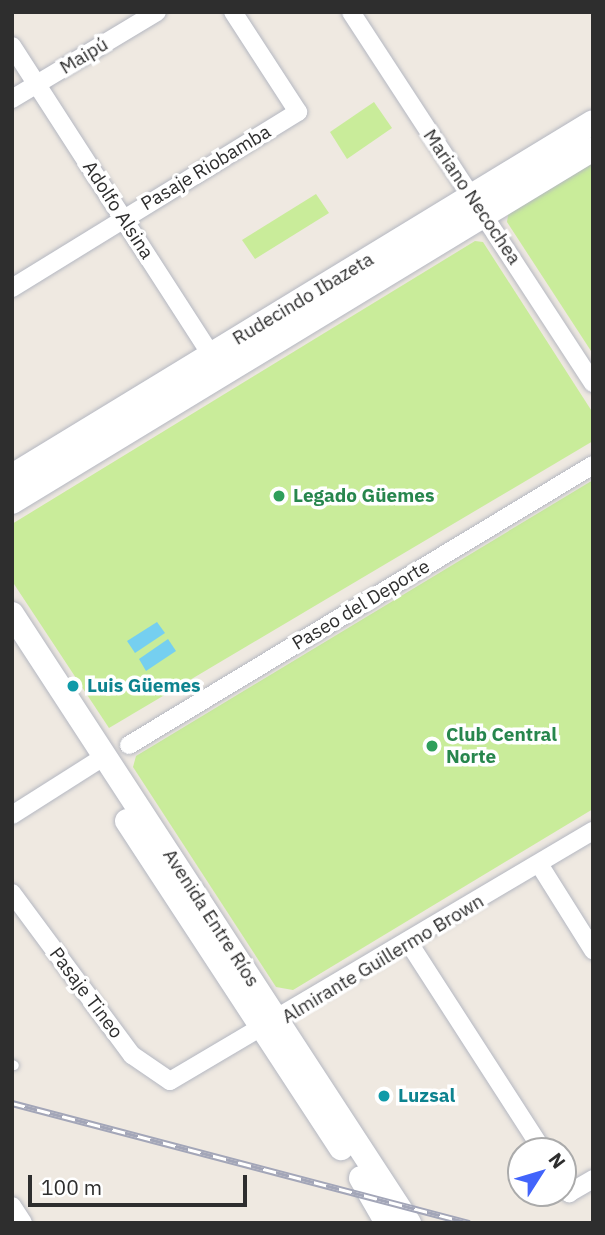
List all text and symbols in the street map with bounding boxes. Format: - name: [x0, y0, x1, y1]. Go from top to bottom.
- street label: Maipú: [56, 33, 112, 79]
- street label: Pasaje Riobamba: [137, 120, 275, 216]
- street label: Mariano Necochea: [418, 125, 526, 269]
- street label: Adolfo Alsina: [78, 157, 158, 263]
- street label: Rudecindo Ibazeta: [228, 248, 378, 350]
- place label: Legado Güemes: [293, 485, 434, 507]
- marker: Legado Güemes: [271, 488, 287, 504]
- street label: Paseo del Deporte: [288, 555, 434, 655]
- place label: Luis Güemes: [87, 675, 201, 697]
- marker: Luis Güemes: [65, 678, 81, 694]
- place label: Club Central Norte: [446, 724, 557, 768]
- marker: Club Central Norte: [424, 738, 440, 754]
- street label: Avenida Entre Ríos: [158, 845, 264, 991]
- street label: Almirante Guillermo Brown: [278, 890, 488, 1028]
- street label: Pasaje Tineo: [44, 943, 128, 1043]
- place label: Luzsal: [398, 1085, 455, 1107]
- marker: Luzsal: [376, 1088, 392, 1104]
- north arrow: [507, 1137, 577, 1207]
- text: N: [543, 1148, 571, 1173]
- scale bar: [32, 1162, 250, 1206]
- text: 100 m: [41, 1173, 102, 1201]

